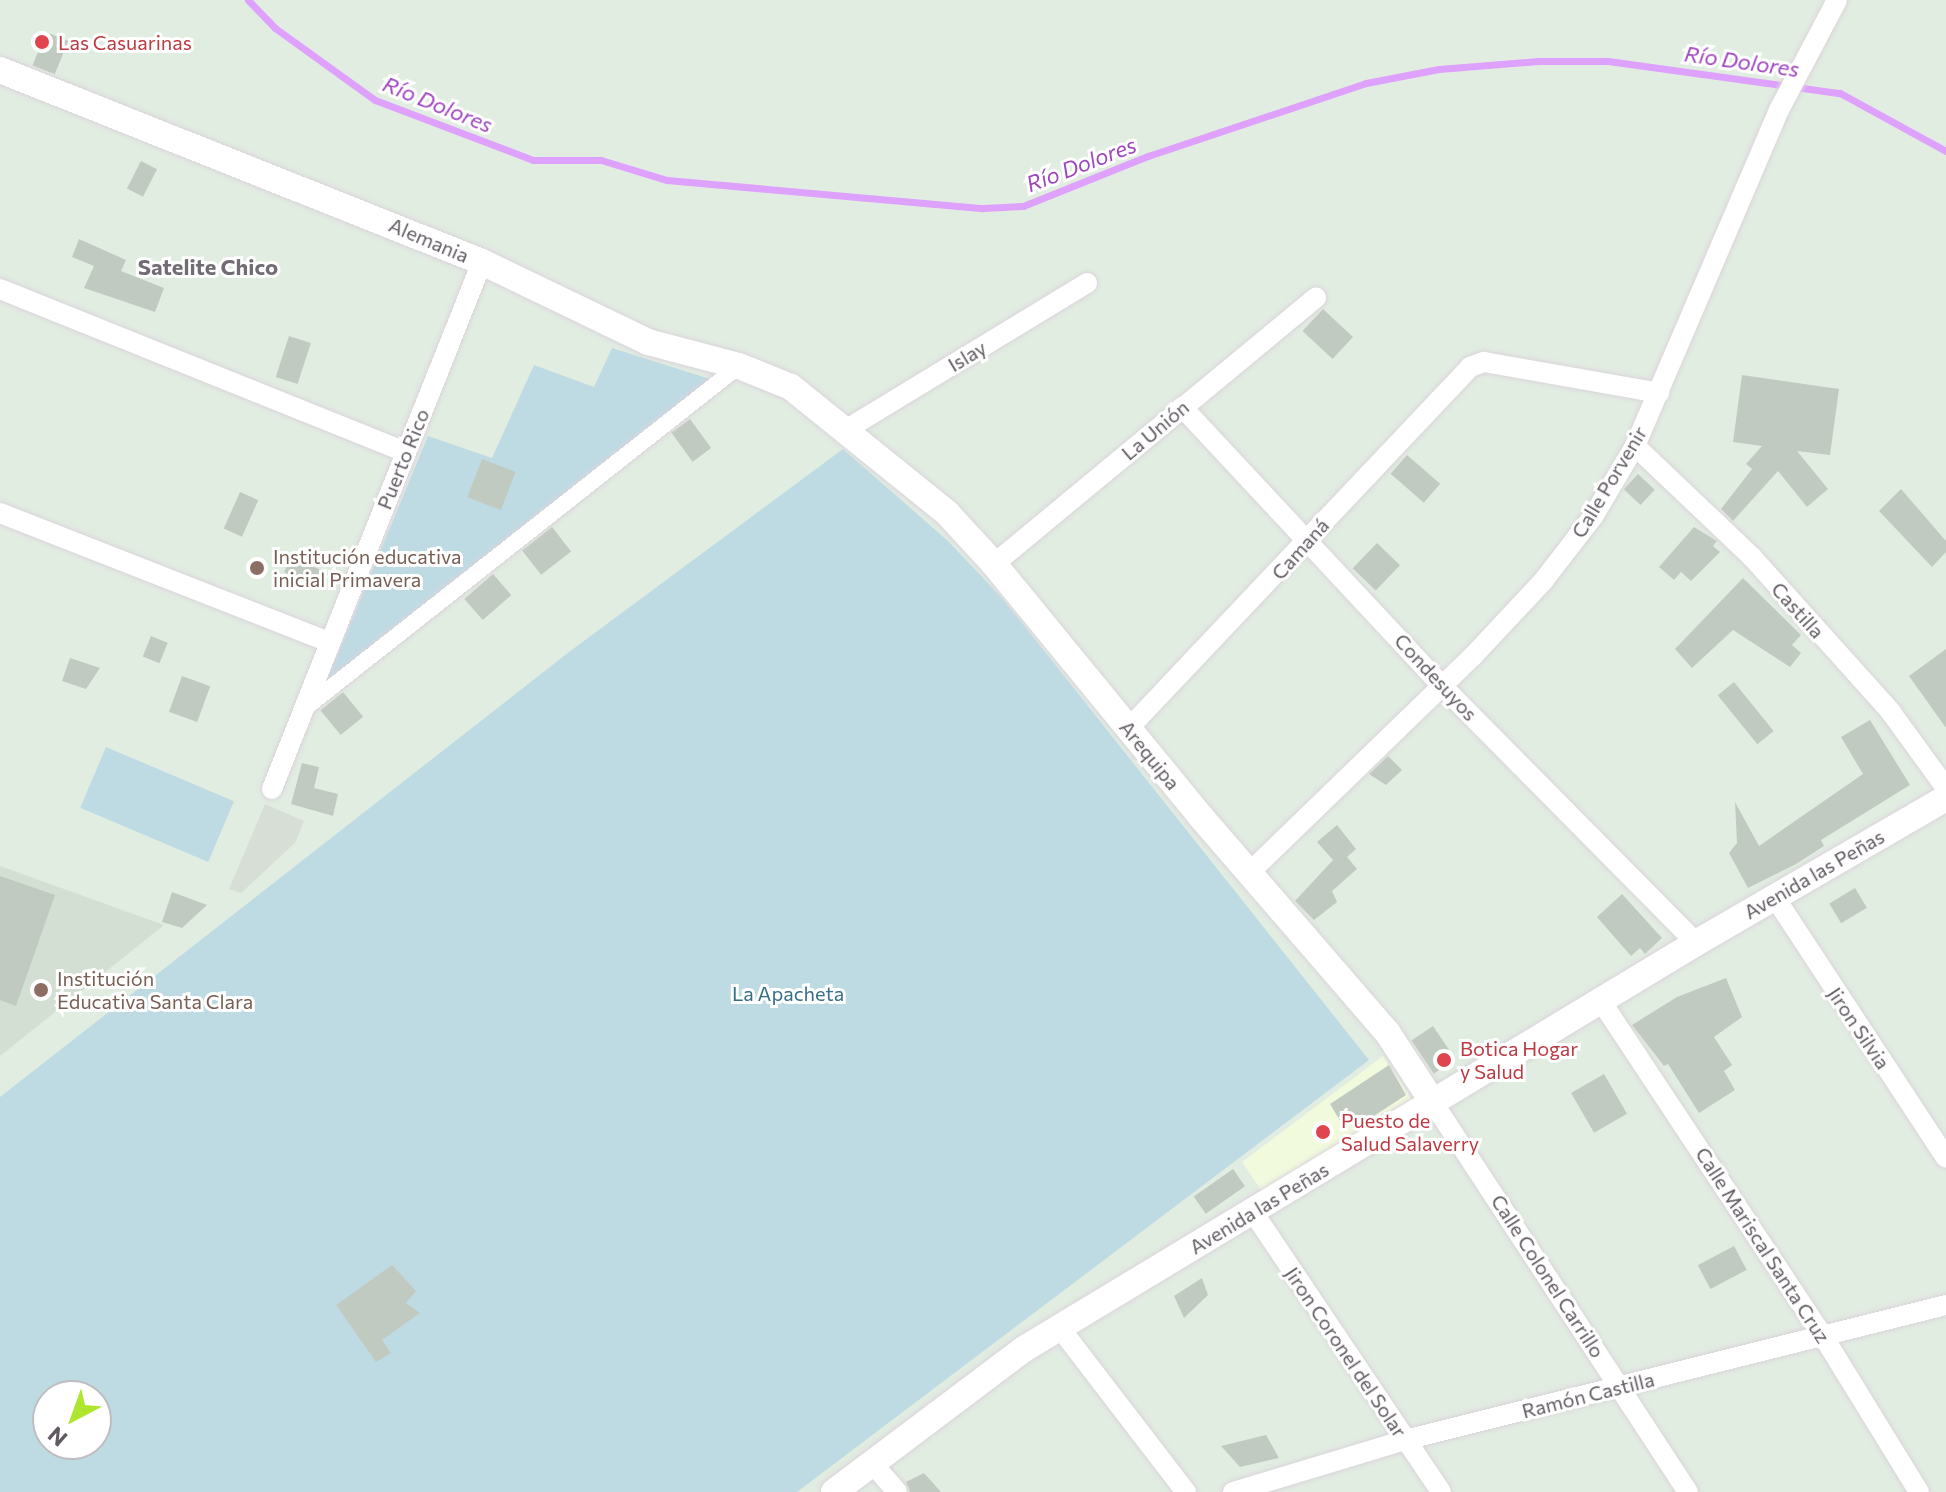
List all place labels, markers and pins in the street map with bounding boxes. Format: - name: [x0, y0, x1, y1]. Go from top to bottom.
- place label: Las Casuarinas: [58, 30, 192, 54]
- marker: Las Casuarinas: [33, 33, 51, 51]
- place label: Institución educativa inicial Primavera: [273, 544, 462, 591]
- marker: Institución educativa inicial Primavera: [248, 559, 266, 577]
- place label: Institución Educativa Santa Clara: [57, 966, 253, 1013]
- marker: Institución Educativa Santa Clara: [32, 981, 50, 999]
- place label: Botica Hogar y Salud: [1460, 1036, 1578, 1083]
- marker: Botica Hogar y Salud: [1435, 1051, 1453, 1069]
- place label: Puesto de Salud Salaverry: [1341, 1108, 1479, 1155]
- marker: Puesto de Salud Salaverry: [1312, 1121, 1334, 1143]

